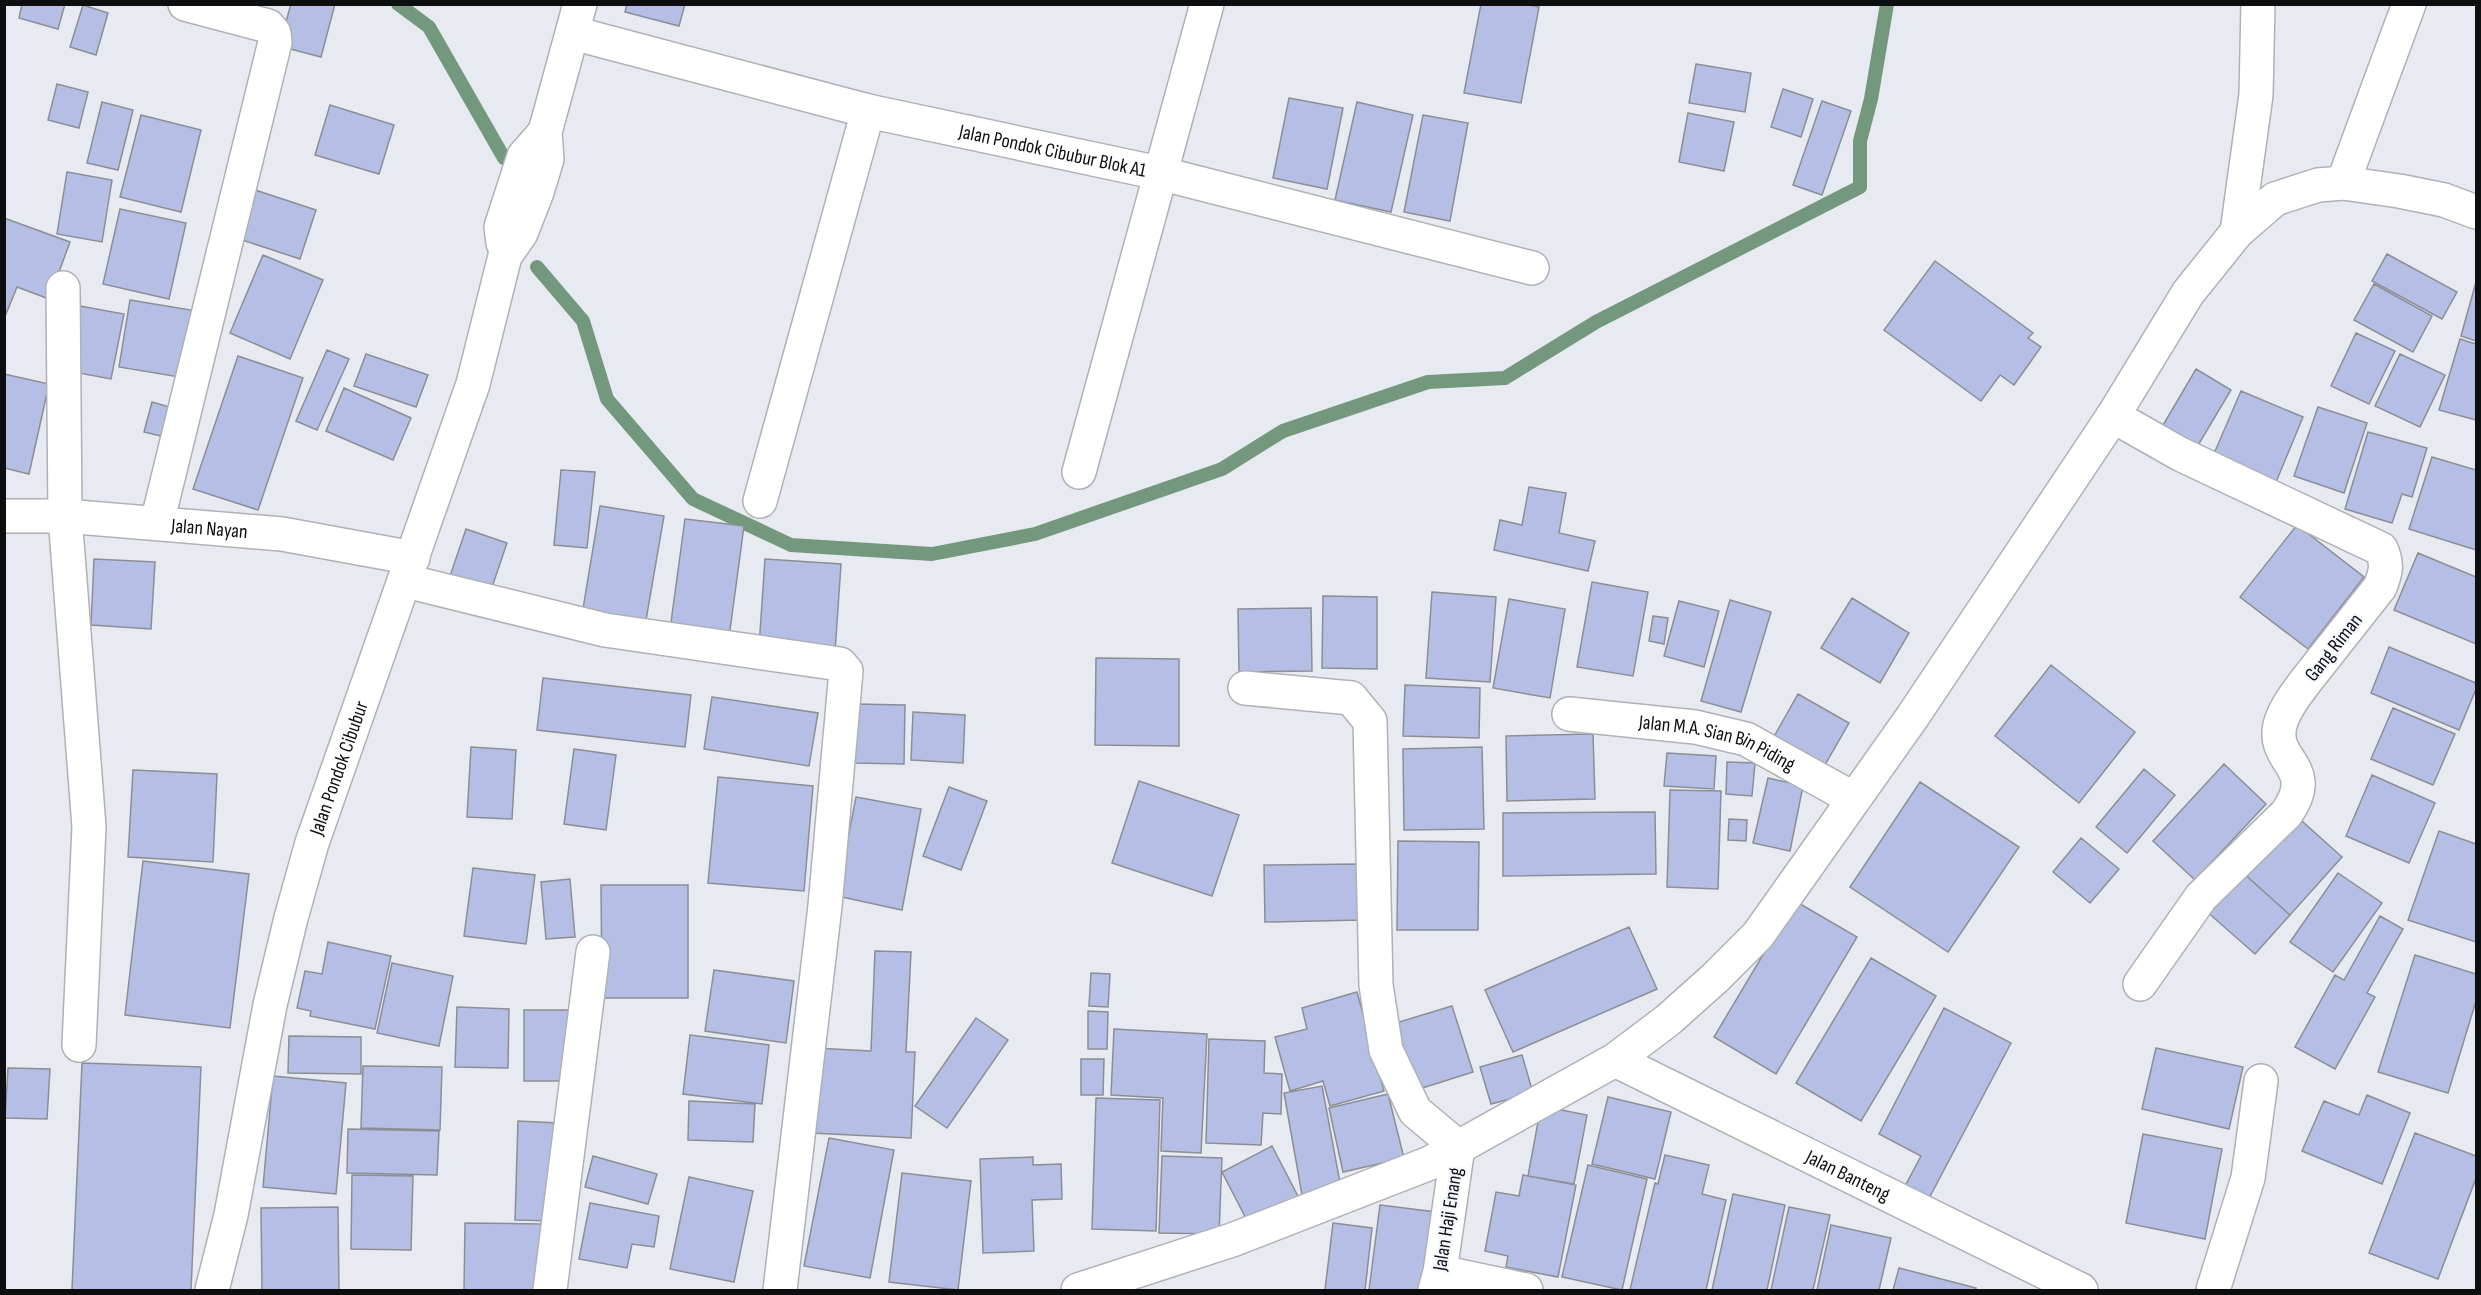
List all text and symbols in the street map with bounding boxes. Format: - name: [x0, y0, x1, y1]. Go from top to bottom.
- street label: Jalan Pondok Cibubur Blok A1: [956, 120, 1148, 183]
- street label: Jalan Nayan: [169, 514, 249, 544]
- street label: Gang Riman: [2300, 609, 2368, 686]
- street label: Jalan Pondok Cibubur: [304, 698, 374, 839]
- street label: Jalan M.A. Sian Bin Piding: [1637, 710, 1799, 777]
- street label: Jalan Banteng: [1801, 1145, 1894, 1207]
- street label: Jalan Haji Enang: [1428, 1166, 1468, 1274]

